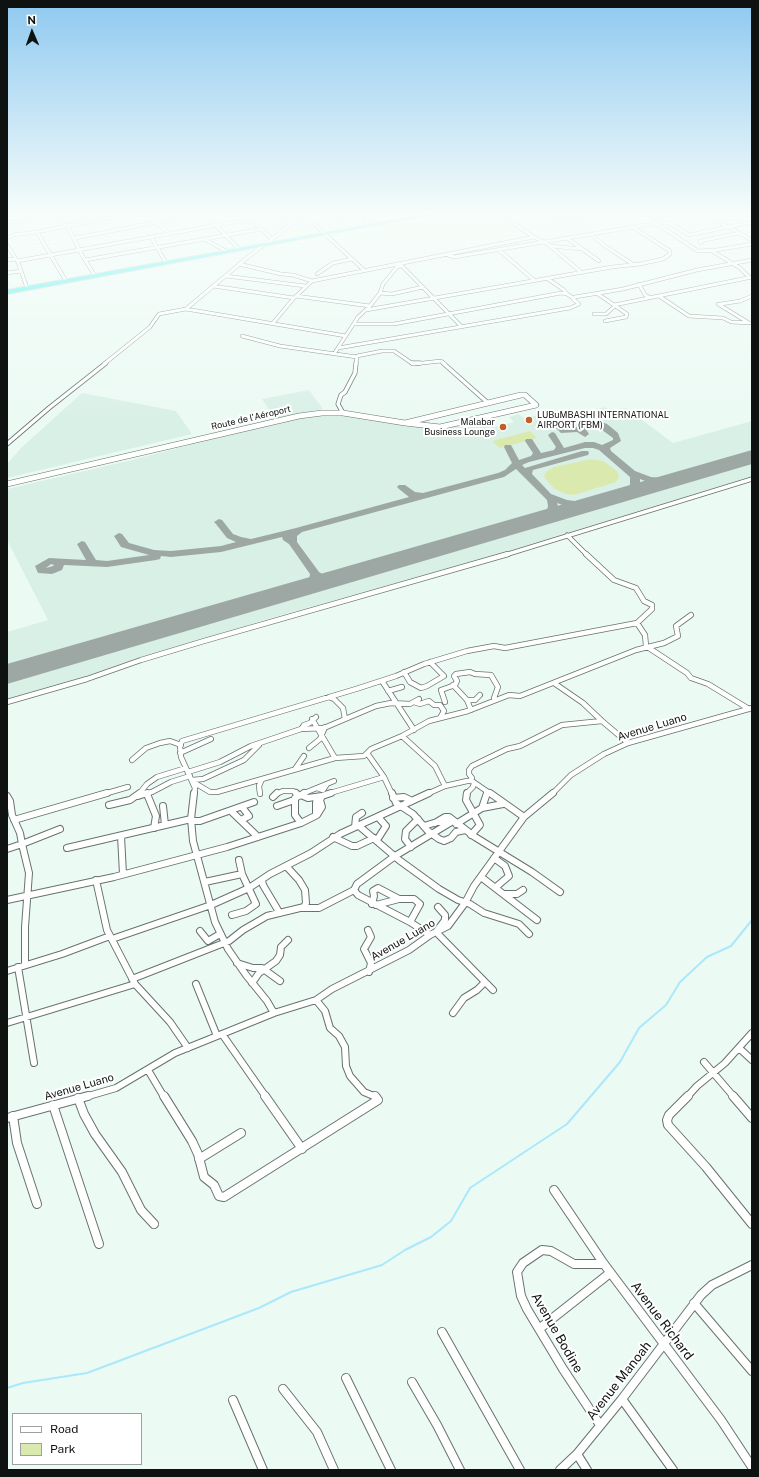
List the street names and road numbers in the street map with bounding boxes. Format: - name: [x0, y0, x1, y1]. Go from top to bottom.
- street label: Route de l'Aéroport: [210, 404, 292, 432]
- street label: Avenue Luano: [616, 710, 688, 744]
- street label: Avenue Luano: [369, 916, 437, 964]
- street label: Avenue Luano: [43, 1071, 115, 1103]
- street label: Avenue Richard: [627, 1279, 697, 1363]
- street label: Avenue Bodine: [528, 1290, 586, 1376]
- street label: Avenue Manoah: [583, 1338, 655, 1424]

